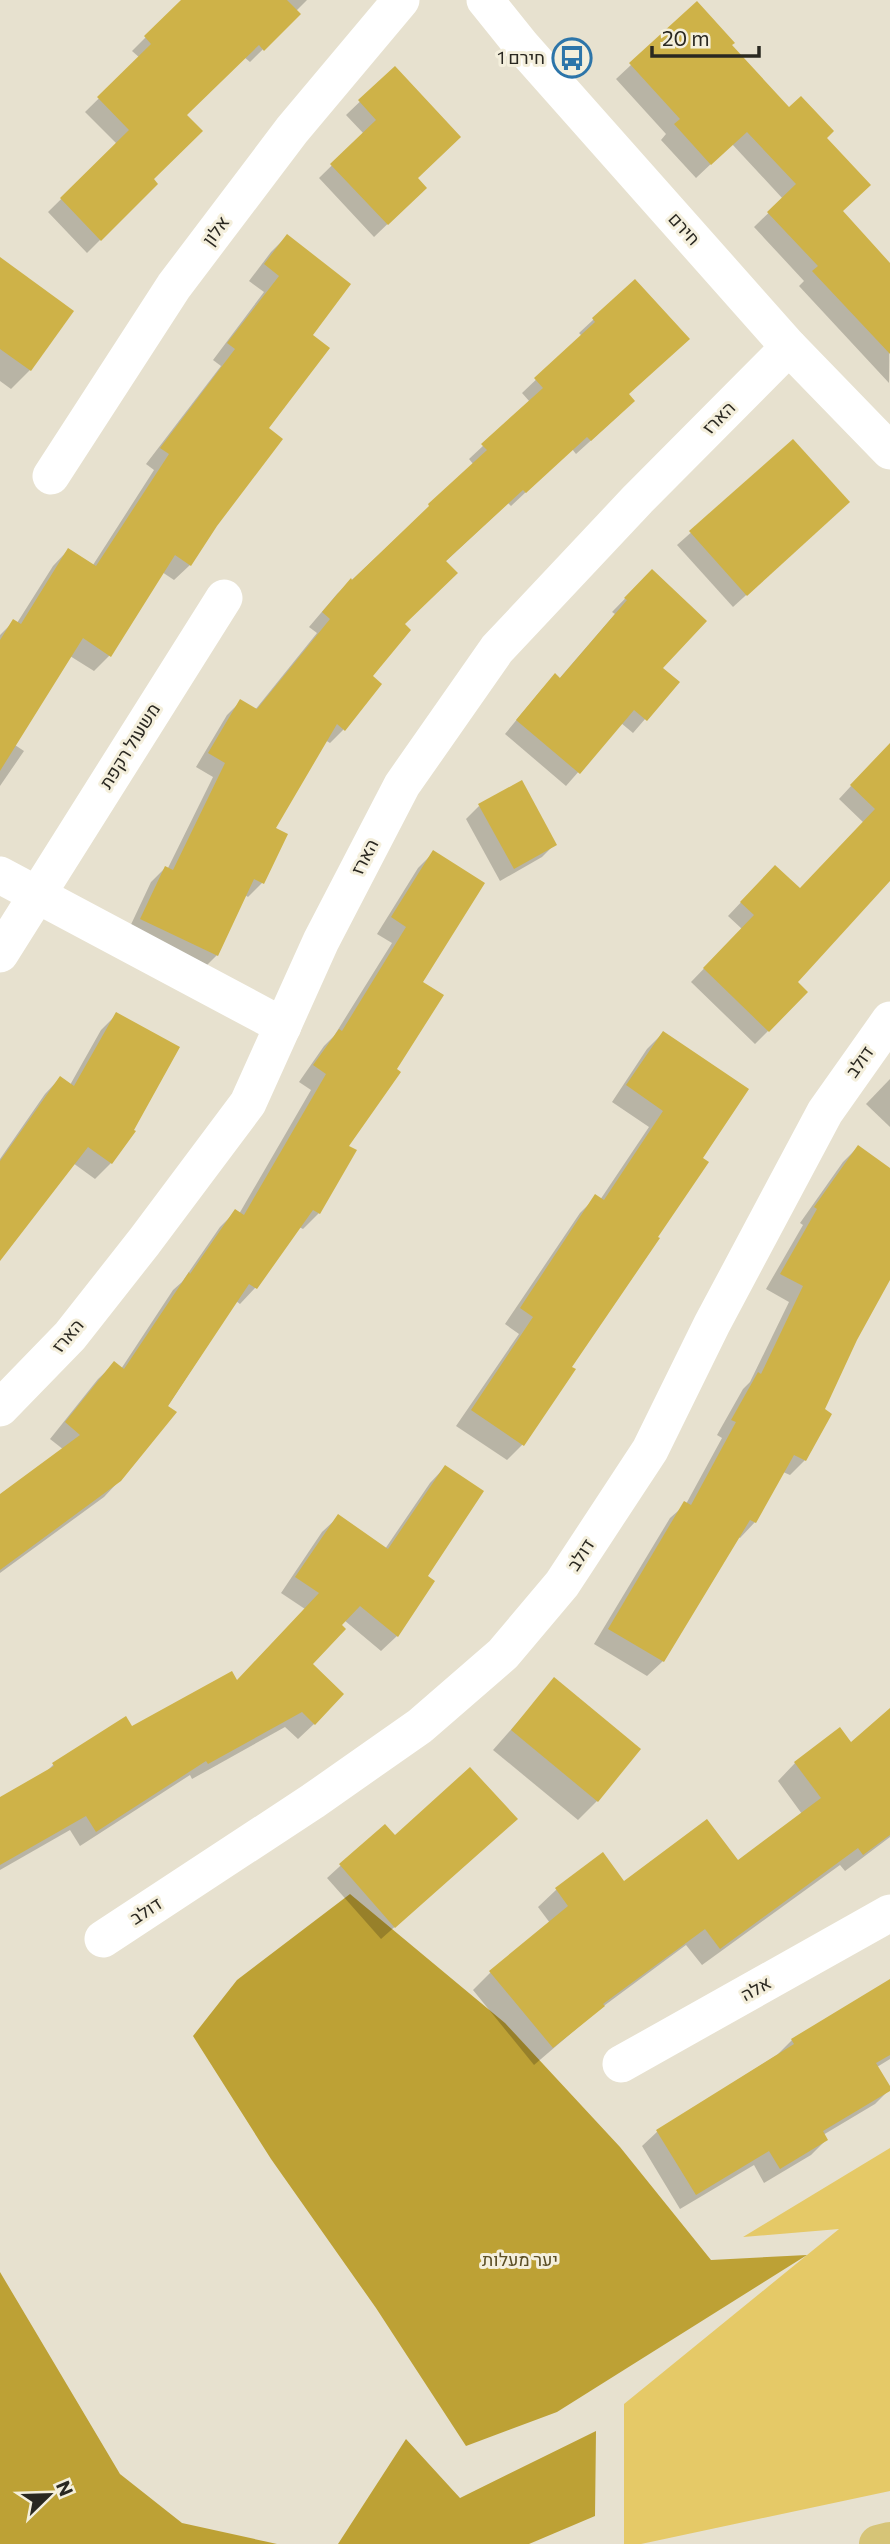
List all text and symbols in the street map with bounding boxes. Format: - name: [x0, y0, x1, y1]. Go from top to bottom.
- scale bar: [652, 14, 759, 58]
- text: 20 m: [662, 25, 710, 50]
- bus stop icon: חירם 1: [551, 37, 593, 79]
- place label: חירם 1: [497, 46, 545, 68]
- street label: חירם: [664, 207, 705, 249]
- street label: אלון: [197, 211, 233, 250]
- street label: הארז: [697, 396, 739, 438]
- street label: משעול רקפת: [94, 699, 164, 792]
- street label: הארז: [346, 835, 383, 878]
- street label: דולב: [841, 1041, 878, 1081]
- street label: הארז: [47, 1314, 88, 1357]
- street label: דולב: [562, 1534, 598, 1574]
- street label: דולב: [125, 1892, 165, 1928]
- street label: אלה: [736, 1971, 775, 2005]
- park label: יער מעלות: [482, 2248, 558, 2270]
- north arrow: [14, 2460, 84, 2530]
- text: N: [52, 2477, 78, 2499]

